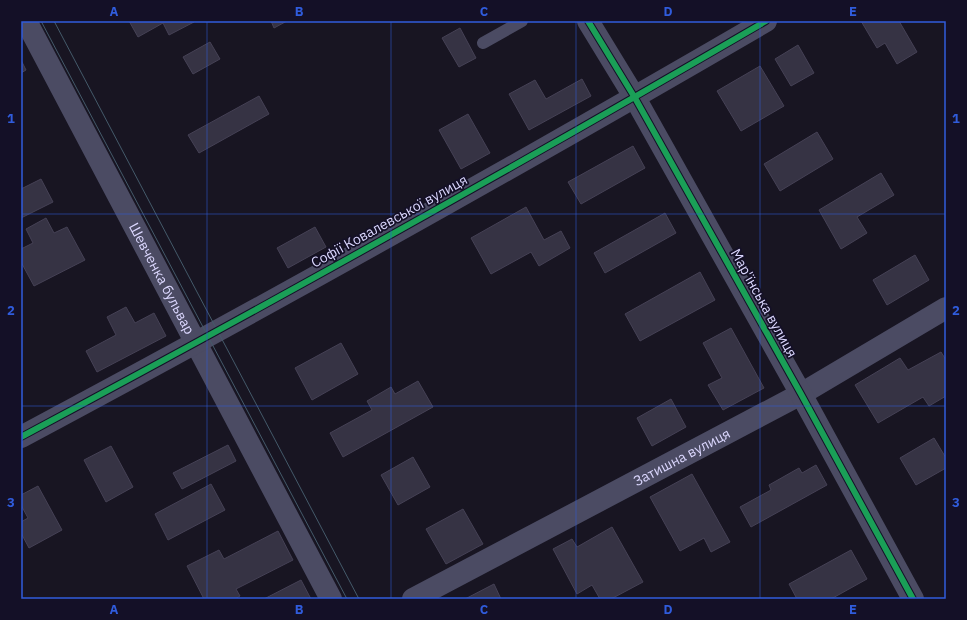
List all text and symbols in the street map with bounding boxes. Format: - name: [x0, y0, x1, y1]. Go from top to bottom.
- text: A: [110, 3, 119, 20]
- text: B: [295, 3, 304, 20]
- text: C: [480, 3, 489, 20]
- text: D: [663, 3, 673, 20]
- text: E: [849, 3, 857, 20]
- text: 1: [7, 110, 15, 127]
- text: 1: [952, 110, 960, 127]
- street label: Софії Ковалевської вулиця: [308, 170, 470, 272]
- street label: Шевченка бульвар: [125, 219, 199, 337]
- street label: Мар'їнська вулиця: [727, 245, 801, 361]
- text: 2: [7, 302, 15, 319]
- text: 2: [952, 302, 960, 319]
- street label: Затишна вулиця: [630, 424, 733, 490]
- text: 3: [7, 494, 15, 511]
- text: 3: [952, 494, 960, 511]
- text: A: [110, 601, 119, 618]
- text: B: [295, 601, 304, 618]
- text: C: [480, 601, 489, 618]
- text: D: [663, 601, 673, 618]
- text: E: [849, 601, 857, 618]

